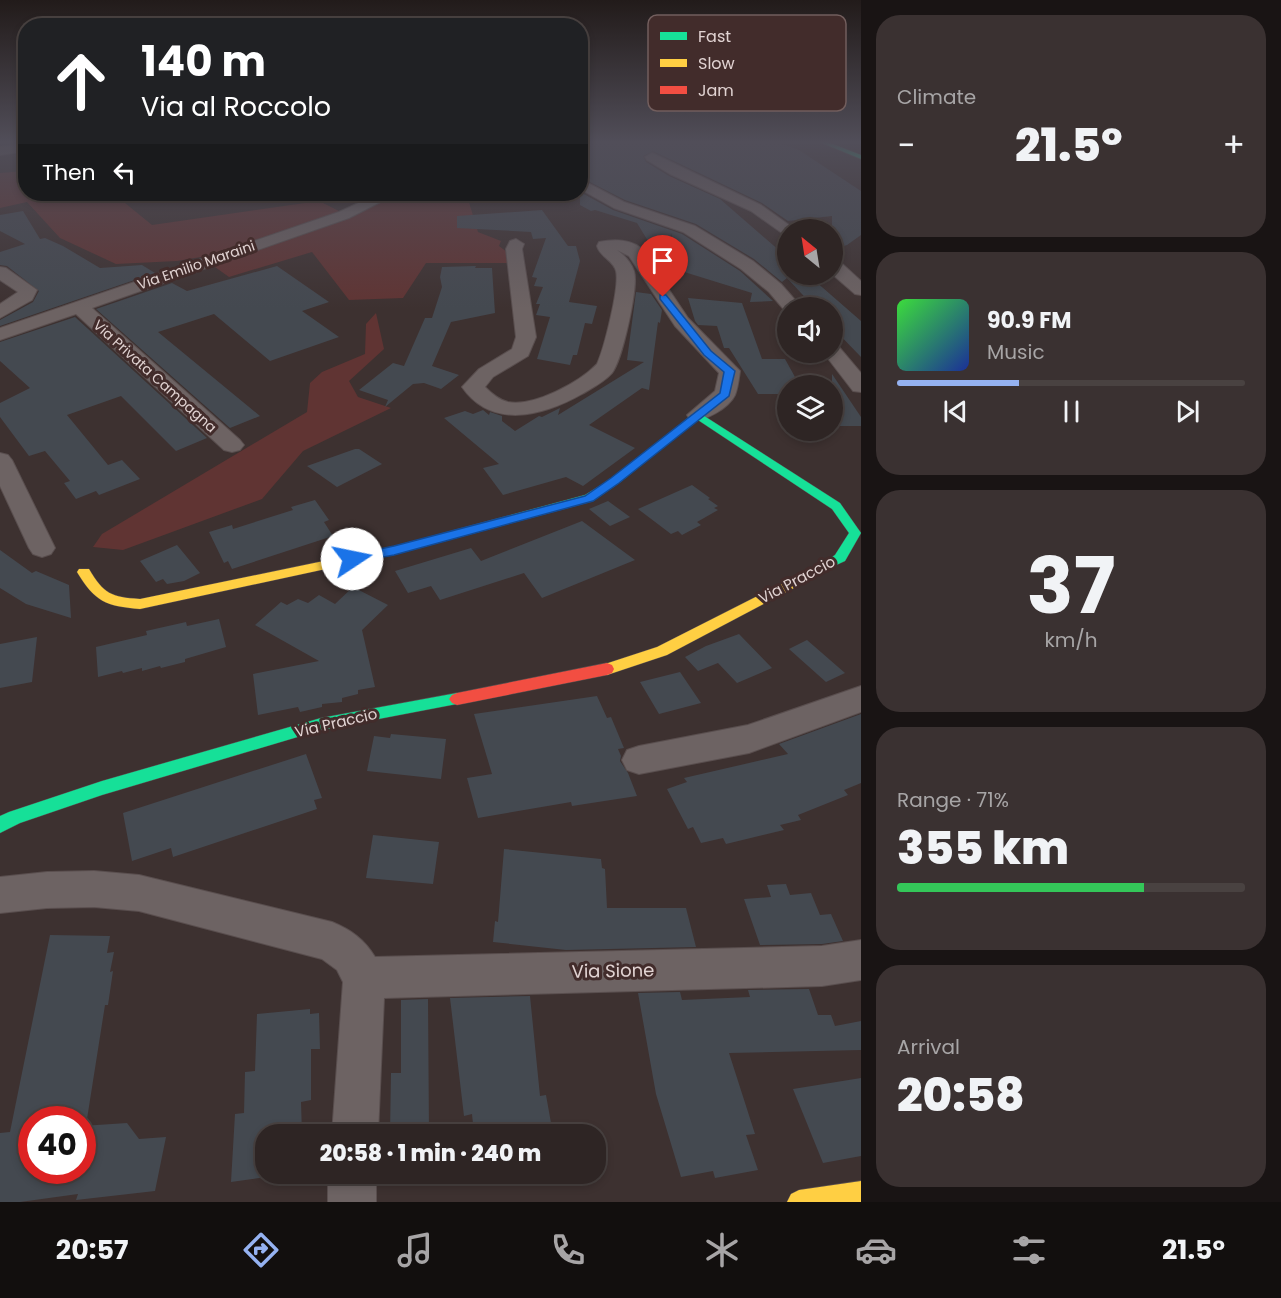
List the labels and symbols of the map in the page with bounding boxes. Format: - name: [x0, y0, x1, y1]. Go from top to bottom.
- legend: [648, 15, 846, 111]
- text: Fast: [698, 25, 731, 48]
- text: Slow: [698, 52, 735, 75]
- text: Jam: [698, 79, 734, 102]
- north arrow: [777, 219, 843, 285]
- pin: [637, 235, 688, 297]
- street label: Via Emilio Maraini: [135, 236, 257, 294]
- street label: Via Privata Campagna: [89, 315, 221, 437]
- position arrow: [320, 527, 384, 591]
- street label: Via Praccio: [755, 551, 839, 609]
- street label: Via Praccio: [293, 703, 379, 742]
- street label: Via Sione: [571, 957, 655, 984]
- speed limit sign: 40: [18, 1106, 96, 1184]

